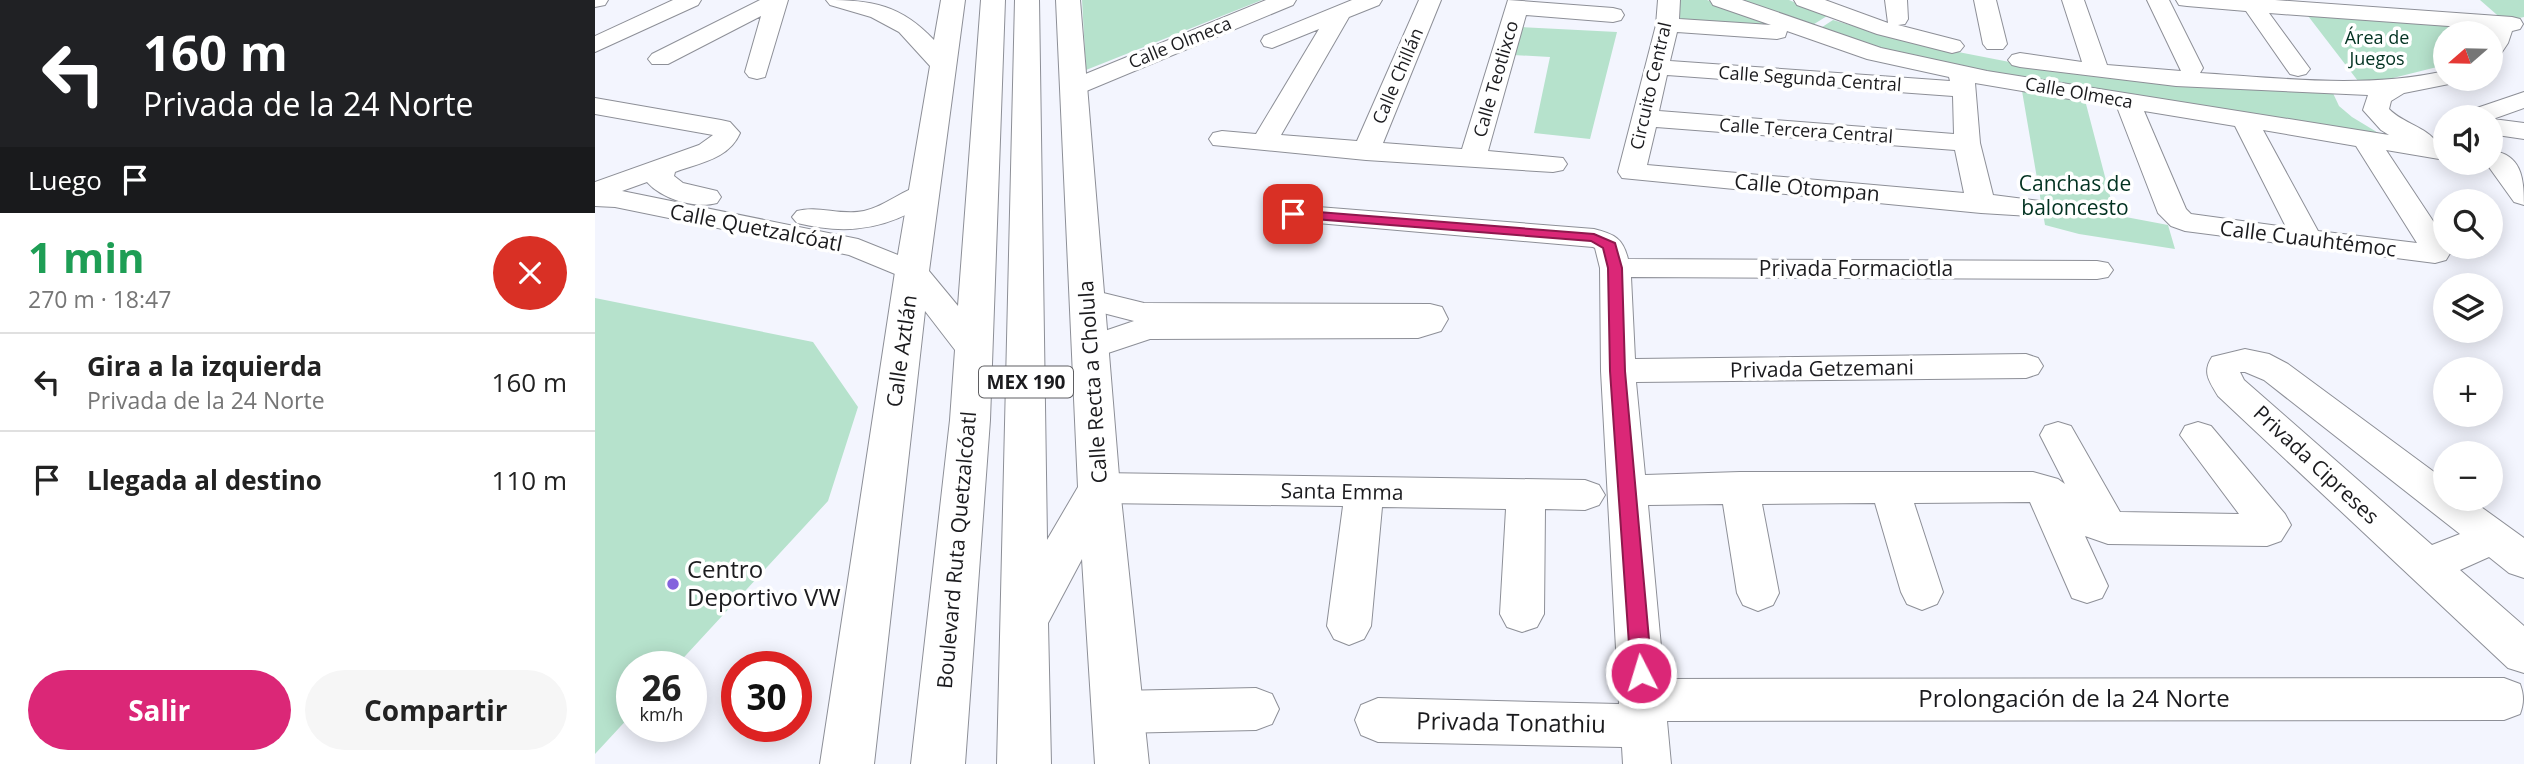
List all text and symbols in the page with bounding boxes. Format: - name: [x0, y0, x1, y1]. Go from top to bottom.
- street label: Calle Olmeca: [1125, 11, 1235, 74]
- street label: Calle Teotlixco: [1467, 18, 1523, 140]
- text: 160 m: [143, 19, 288, 85]
- street label: Circuito Central: [1624, 20, 1676, 152]
- north arrow: [2433, 21, 2503, 91]
- map controls: [2433, 21, 2503, 511]
- street label: Calle Chillán: [1366, 24, 1428, 127]
- park label: Área de Juegos: [2345, 25, 2409, 70]
- icon: left: [28, 28, 119, 119]
- street label: Calle Segunda Central: [1718, 60, 1902, 96]
- street label: Calle Olmeca: [2023, 71, 2135, 113]
- text: Privada de la 24 Norte: [143, 82, 474, 125]
- button: sound: [2433, 105, 2503, 175]
- street label: Calle Tercera Central: [1718, 112, 1894, 148]
- icon: arrive: [116, 161, 154, 199]
- text: Luego: [28, 162, 102, 198]
- street label: Calle Otompan: [1733, 167, 1881, 207]
- park label: Canchas de baloncesto: [2019, 169, 2131, 221]
- pin: [1263, 184, 1323, 244]
- button: search: [2433, 189, 2503, 259]
- icon: arrive: [1274, 195, 1312, 233]
- street label: Calle Quetzalcóatl: [668, 197, 845, 257]
- street label: Calle Cuauhtémoc: [2218, 213, 2398, 263]
- text: 1 min: [28, 228, 145, 285]
- button: close: [493, 236, 567, 310]
- street label: Privada Formaciotla: [1759, 254, 1953, 282]
- button: layers: [2433, 273, 2503, 343]
- street label: Calle Recta a Cholula: [1071, 280, 1113, 484]
- text: 270 m · 18:47: [28, 283, 171, 315]
- street label: Calle Aztlán: [879, 293, 923, 409]
- text: Gira a la izquierda: [87, 348, 322, 384]
- street label: Privada Getzemani: [1730, 352, 1914, 384]
- button: +: [2433, 357, 2503, 427]
- icon: left: [28, 363, 66, 401]
- text: 160 m: [492, 364, 567, 400]
- road number: MEX 190: [979, 366, 1073, 398]
- text: Privada de la 24 Norte: [87, 384, 325, 416]
- street label: Privada Cipreses: [2248, 399, 2386, 530]
- street label: Boulevard Ruta Quetzalcóatl: [930, 410, 982, 690]
- button: −: [2433, 441, 2503, 511]
- icon: arrive: [28, 461, 66, 499]
- text: Llegada al destino: [87, 462, 322, 498]
- text: 110 m: [492, 462, 567, 498]
- street label: Santa Emma: [1280, 476, 1404, 506]
- place label: Centro Deportivo VW: [687, 552, 841, 613]
- marker: Centro Deportivo VW: [665, 576, 681, 592]
- position arrow: [1604, 636, 1678, 710]
- speed limit sign: 30: [721, 651, 812, 742]
- text: 26: [641, 664, 682, 711]
- button: Salir: [28, 670, 291, 750]
- button: Compartir: [305, 670, 567, 750]
- street label: Prolongación de la 24 Norte: [1918, 681, 2230, 714]
- text: km/h: [640, 702, 683, 726]
- street label: Privada Tonathiu: [1416, 703, 1606, 740]

